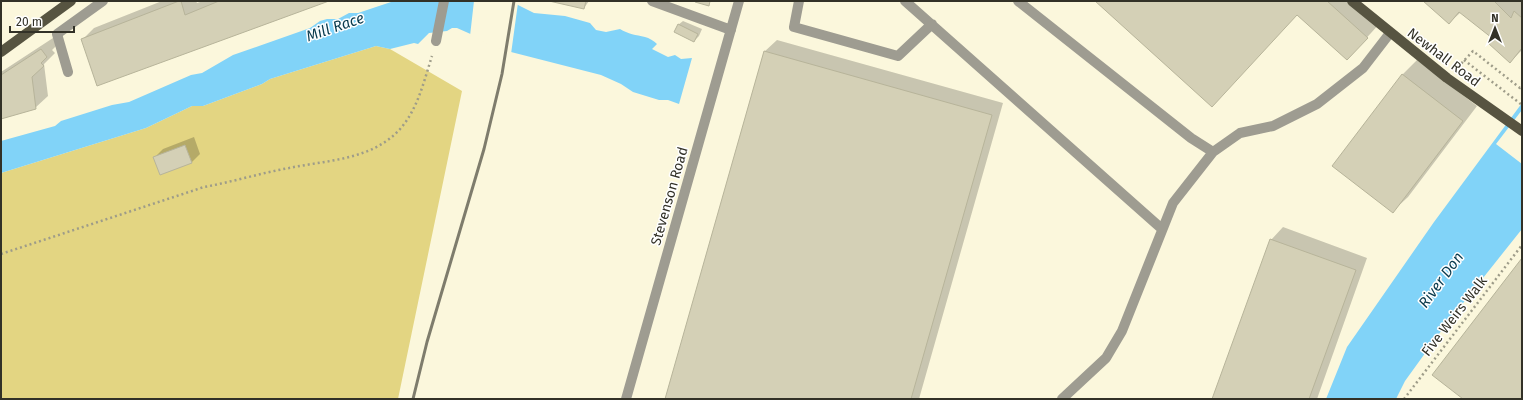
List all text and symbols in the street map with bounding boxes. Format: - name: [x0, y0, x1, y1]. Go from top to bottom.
- scale bar: [10, 8, 74, 34]
- north arrow: [1475, 8, 1515, 48]
- water label: Mill Race: [304, 9, 367, 45]
- text: N: [1491, 12, 1499, 25]
- text: 20 m: [16, 15, 42, 29]
- street label: Newhall Road: [1404, 24, 1484, 90]
- street label: Stevenson Road: [647, 145, 692, 247]
- water label: River Don: [1415, 249, 1467, 311]
- street label: Five Weirs Walk: [1418, 272, 1491, 360]

